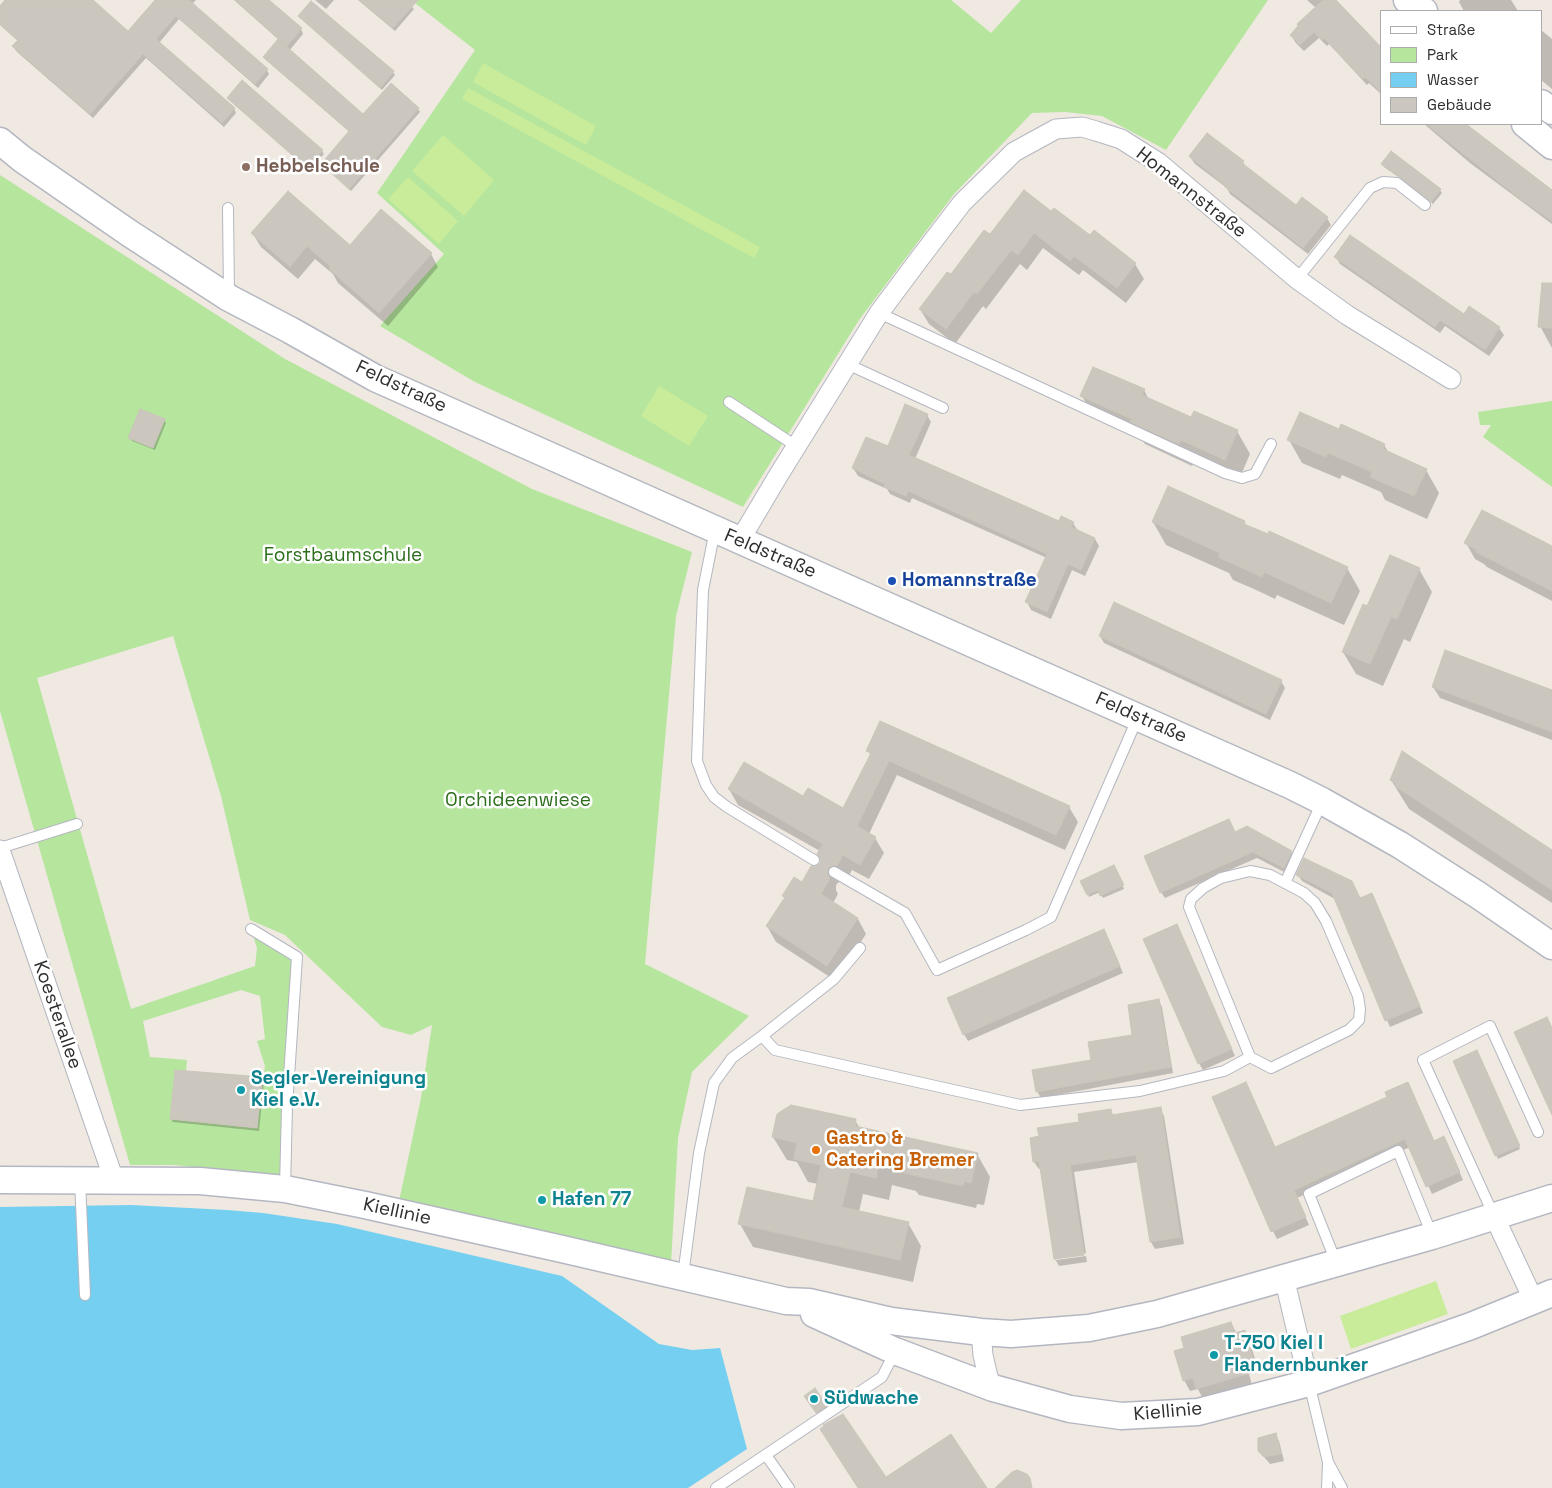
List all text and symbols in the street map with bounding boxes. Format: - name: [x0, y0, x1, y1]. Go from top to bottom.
- legend: [1380, 10, 1542, 125]
- text: Straße: [1427, 20, 1475, 39]
- text: Park: [1427, 45, 1458, 64]
- text: Wasser: [1427, 70, 1479, 89]
- text: Gebäude: [1427, 95, 1492, 114]
- street label: Homannstraße: [1131, 143, 1251, 243]
- place label: Hebbelschule: [256, 156, 380, 178]
- marker: Hebbelschule: [240, 161, 252, 173]
- street label: Feldstraße: [352, 356, 450, 418]
- street label: Feldstraße: [721, 524, 819, 584]
- park label: Forstbaumschule: [264, 545, 422, 567]
- place label: Homannstraße: [902, 570, 1037, 592]
- marker: Homannstraße: [886, 575, 898, 587]
- street label: Feldstraße: [1092, 688, 1190, 748]
- park label: Orchideenwiese: [445, 790, 591, 812]
- street label: Koesterallee: [28, 958, 86, 1072]
- place label: Segler-Vereinigung Kiel e.V.: [251, 1068, 426, 1112]
- marker: Segler-Vereinigung Kiel e.V.: [235, 1084, 247, 1096]
- place label: Gastro & Catering Bremer: [826, 1128, 975, 1172]
- marker: Gastro & Catering Bremer: [810, 1144, 822, 1156]
- place label: Hafen 77: [552, 1189, 631, 1211]
- street label: Kiellinie: [361, 1194, 433, 1230]
- marker: Hafen 77: [536, 1194, 548, 1206]
- place label: T-750 Kiel I Flandernbunker: [1224, 1333, 1368, 1377]
- marker: T-750 Kiel I Flandernbunker: [1208, 1349, 1220, 1361]
- place label: Südwache: [824, 1388, 919, 1410]
- marker: Südwache: [808, 1393, 820, 1405]
- street label: Kiellinie: [1133, 1398, 1203, 1426]

